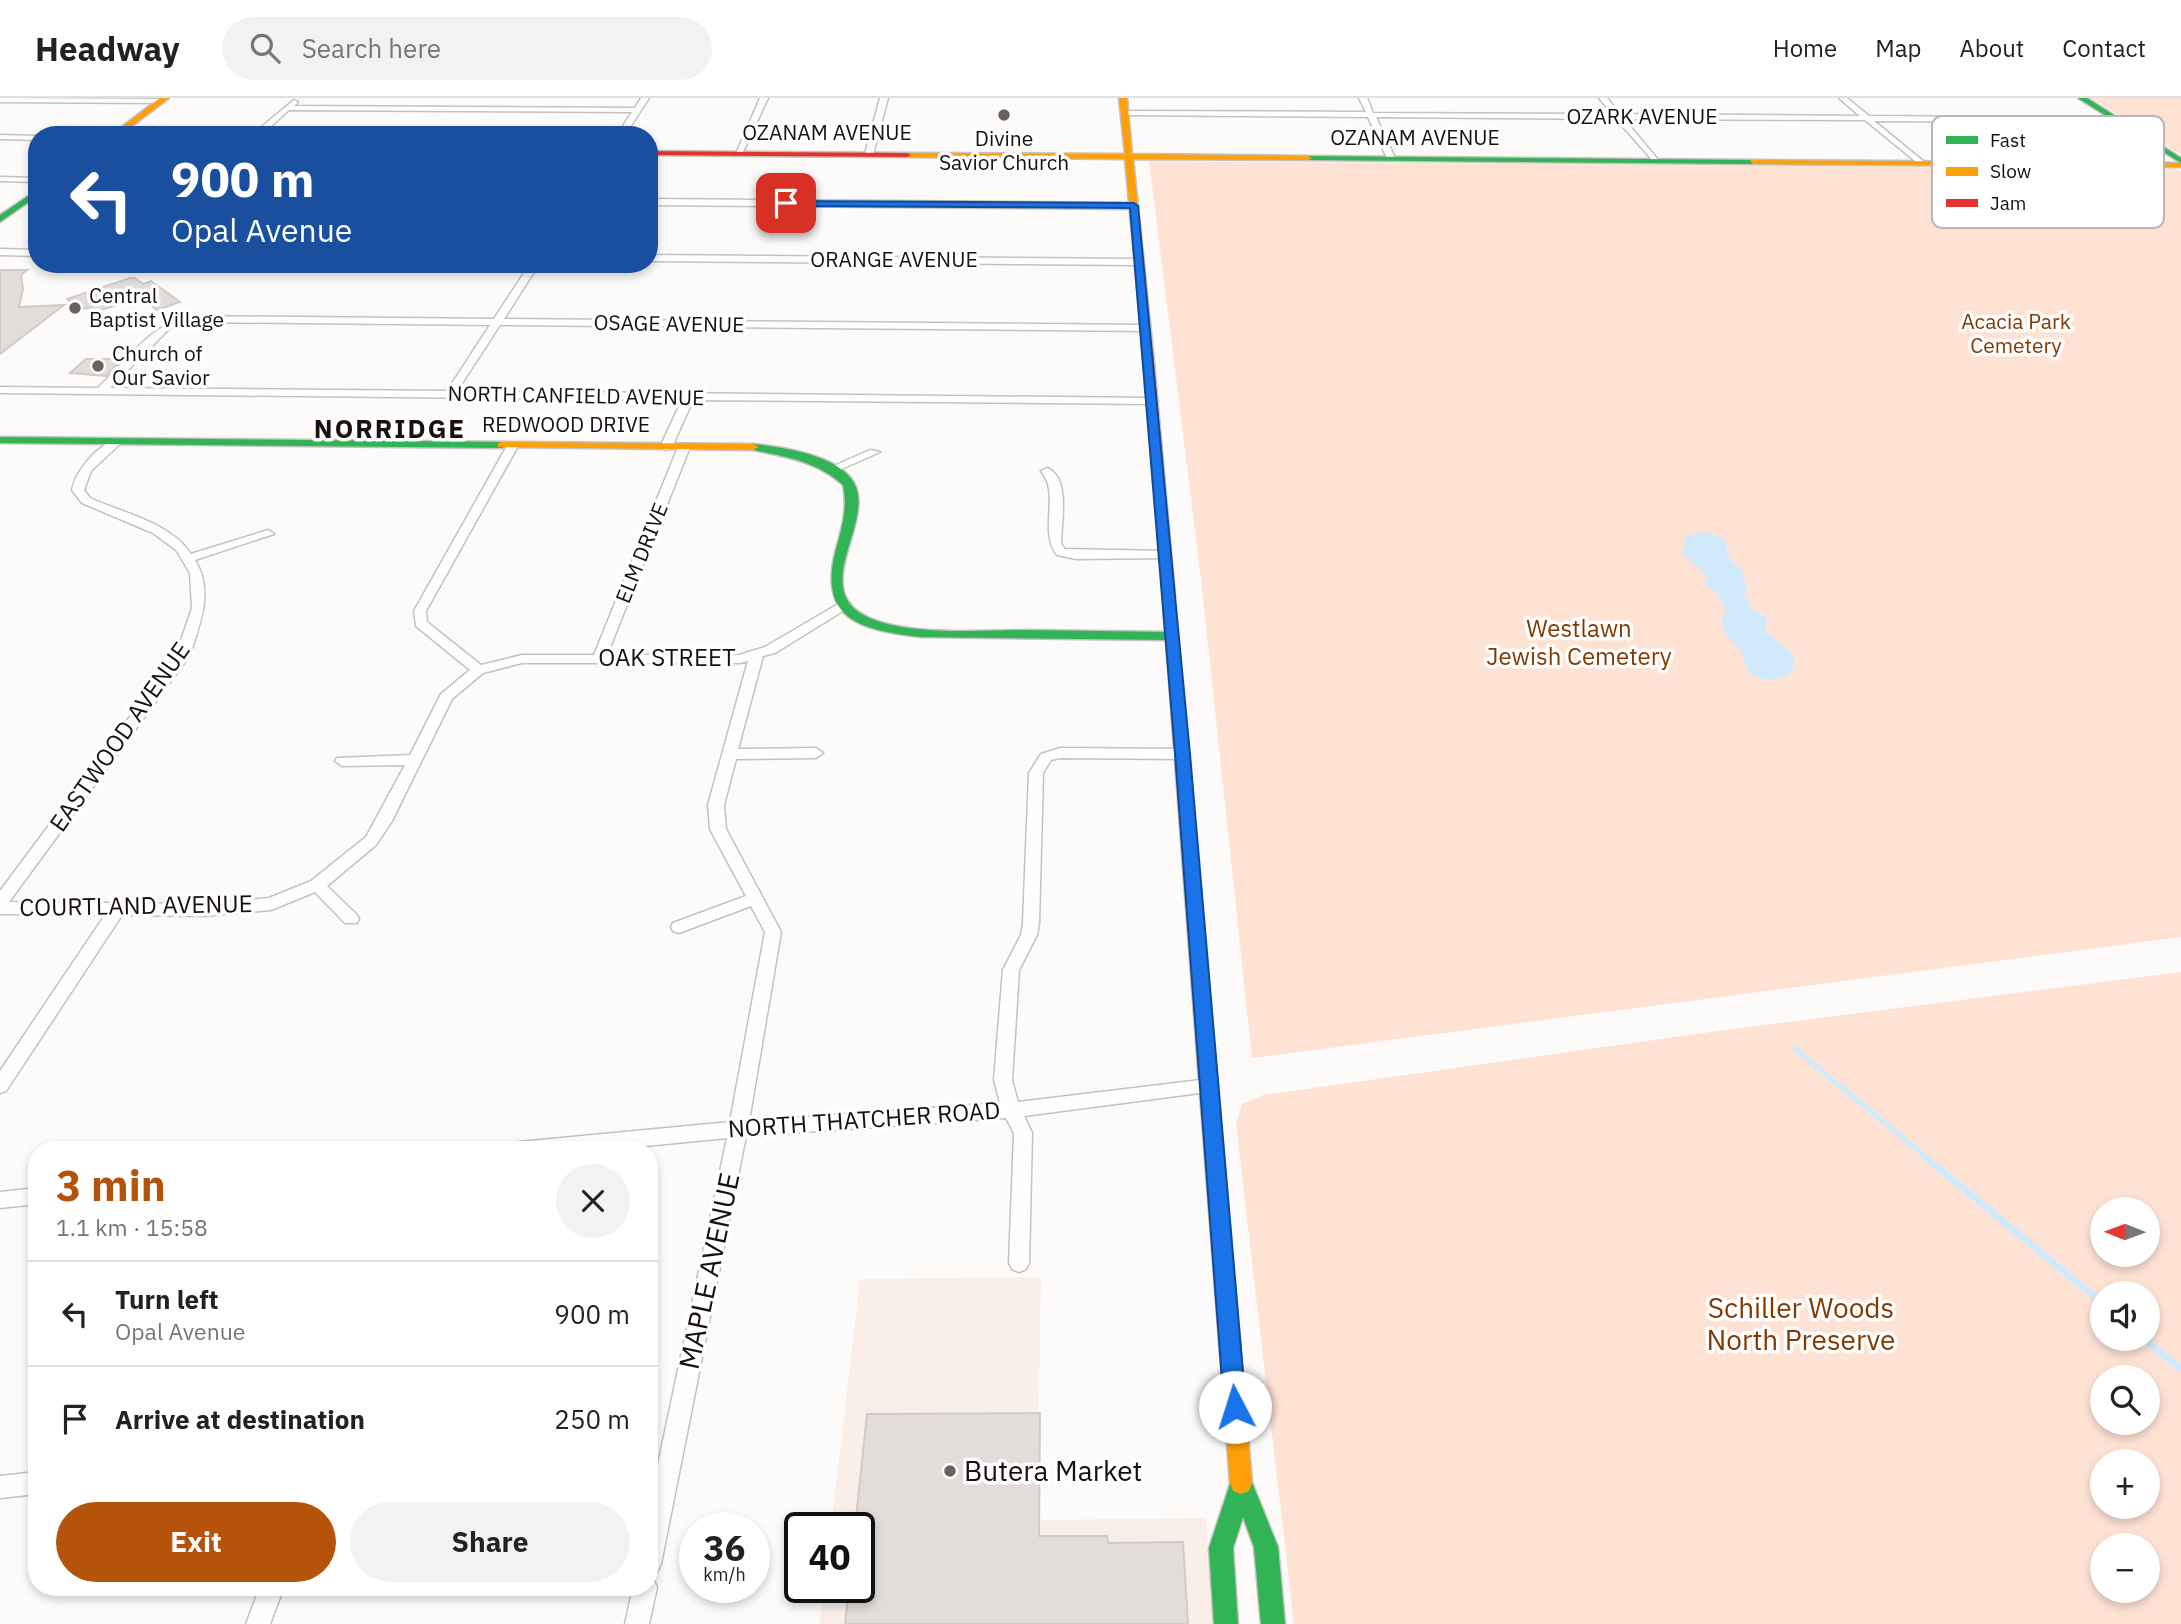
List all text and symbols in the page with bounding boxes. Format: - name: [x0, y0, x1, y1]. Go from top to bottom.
- search box: [222, 17, 712, 80]
- text: Headway: [35, 27, 180, 70]
- icon: search: [246, 29, 284, 67]
- text: Search here: [302, 31, 441, 65]
- text: Home: [1773, 32, 1837, 64]
- text: Map: [1875, 32, 1921, 64]
- text: About: [1959, 32, 2024, 64]
- text: Contact: [2062, 32, 2146, 64]
- street label: OZARK AVENUE: [1567, 102, 1717, 130]
- marker: Divine Savior Church: [996, 107, 1012, 123]
- legend: [1932, 116, 2164, 228]
- street label: OZANAM AVENUE: [742, 118, 912, 146]
- street label: OZANAM AVENUE: [1330, 123, 1500, 151]
- place label: Divine Savior Church: [939, 124, 1069, 176]
- text: Fast: [1990, 128, 2026, 152]
- text: 900 m: [171, 147, 315, 210]
- icon: left: [56, 154, 147, 245]
- text: Slow: [1990, 159, 2031, 183]
- pin: [756, 173, 816, 233]
- icon: arrive: [767, 184, 805, 222]
- text: Jam: [1990, 191, 2026, 215]
- text: Opal Avenue: [171, 209, 352, 251]
- street label: ORANGE AVENUE: [810, 245, 978, 273]
- place label: Central Baptist Village: [89, 281, 224, 333]
- marker: Central Baptist Village: [67, 300, 83, 316]
- park label: Acacia Park Cemetery: [1961, 307, 2071, 359]
- street label: OSAGE AVENUE: [593, 308, 745, 338]
- place label: Church of Our Savior: [112, 339, 210, 391]
- marker: Church of Our Savior: [90, 358, 106, 374]
- street label: NORTH CANFIELD AVENUE: [447, 379, 705, 411]
- street label: REDWOOD DRIVE: [482, 410, 650, 438]
- district label: NORRIDGE: [314, 411, 466, 445]
- street label: ELM DRIVE: [608, 498, 674, 607]
- park label: Westlawn Jewish Cemetery: [1486, 612, 1672, 672]
- street label: EASTWOOD AVENUE: [42, 635, 197, 838]
- street label: OAK STREET: [598, 641, 736, 673]
- street label: COURTLAND AVENUE: [19, 887, 253, 923]
- street label: NORTH THATCHER ROAD: [727, 1094, 1001, 1144]
- text: 3 min: [56, 1158, 166, 1213]
- button: close: [556, 1164, 630, 1238]
- street label: MAPLE AVENUE: [670, 1169, 747, 1373]
- north arrow: [2090, 1197, 2160, 1267]
- map controls: [2090, 1197, 2160, 1603]
- text: 1.1 km · 15:58: [56, 1212, 208, 1242]
- button: sound: [2090, 1281, 2160, 1351]
- text: Turn left: [115, 1282, 218, 1316]
- park label: Schiller Woods North Preserve: [1707, 1289, 1895, 1358]
- icon: left: [56, 1295, 94, 1333]
- text: 900 m: [554, 1297, 630, 1331]
- text: Opal Avenue: [115, 1316, 245, 1346]
- button: search: [2090, 1365, 2160, 1435]
- position arrow: [1198, 1370, 1272, 1444]
- icon: arrive: [56, 1400, 94, 1438]
- text: Arrive at destination: [115, 1402, 365, 1436]
- text: 250 m: [554, 1402, 630, 1436]
- button: +: [2090, 1449, 2160, 1519]
- place label: Butera Market: [964, 1452, 1142, 1489]
- marker: Butera Market: [942, 1463, 958, 1479]
- button: Exit: [56, 1502, 336, 1582]
- button: Share: [350, 1502, 630, 1582]
- speed limit sign: 40: [784, 1512, 875, 1603]
- text: 36: [703, 1525, 746, 1571]
- button: −: [2090, 1533, 2160, 1603]
- text: km/h: [703, 1563, 746, 1586]

